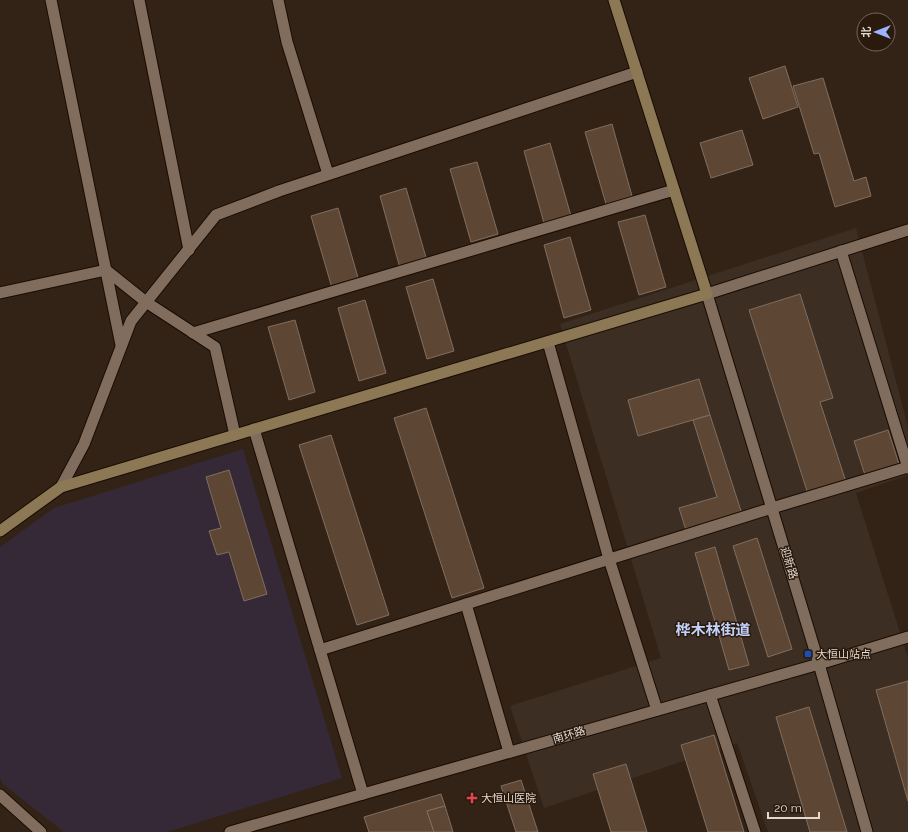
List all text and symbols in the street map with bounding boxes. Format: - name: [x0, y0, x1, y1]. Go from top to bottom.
- north arrow: [856, 12, 896, 52]
- text: 北: [860, 27, 873, 38]
- street label: 迎新路: [778, 545, 800, 581]
- district label: 桦木林街道: [675, 621, 751, 639]
- place label: 大恒山站点: [816, 648, 871, 661]
- marker: 大恒山站点: [803, 649, 813, 659]
- street label: 南环路: [551, 724, 587, 746]
- marker: 大恒山医院: [466, 792, 478, 804]
- place label: 大恒山医院: [481, 792, 536, 805]
- scale bar: [768, 794, 819, 820]
- text: 20 m: [774, 801, 802, 815]

